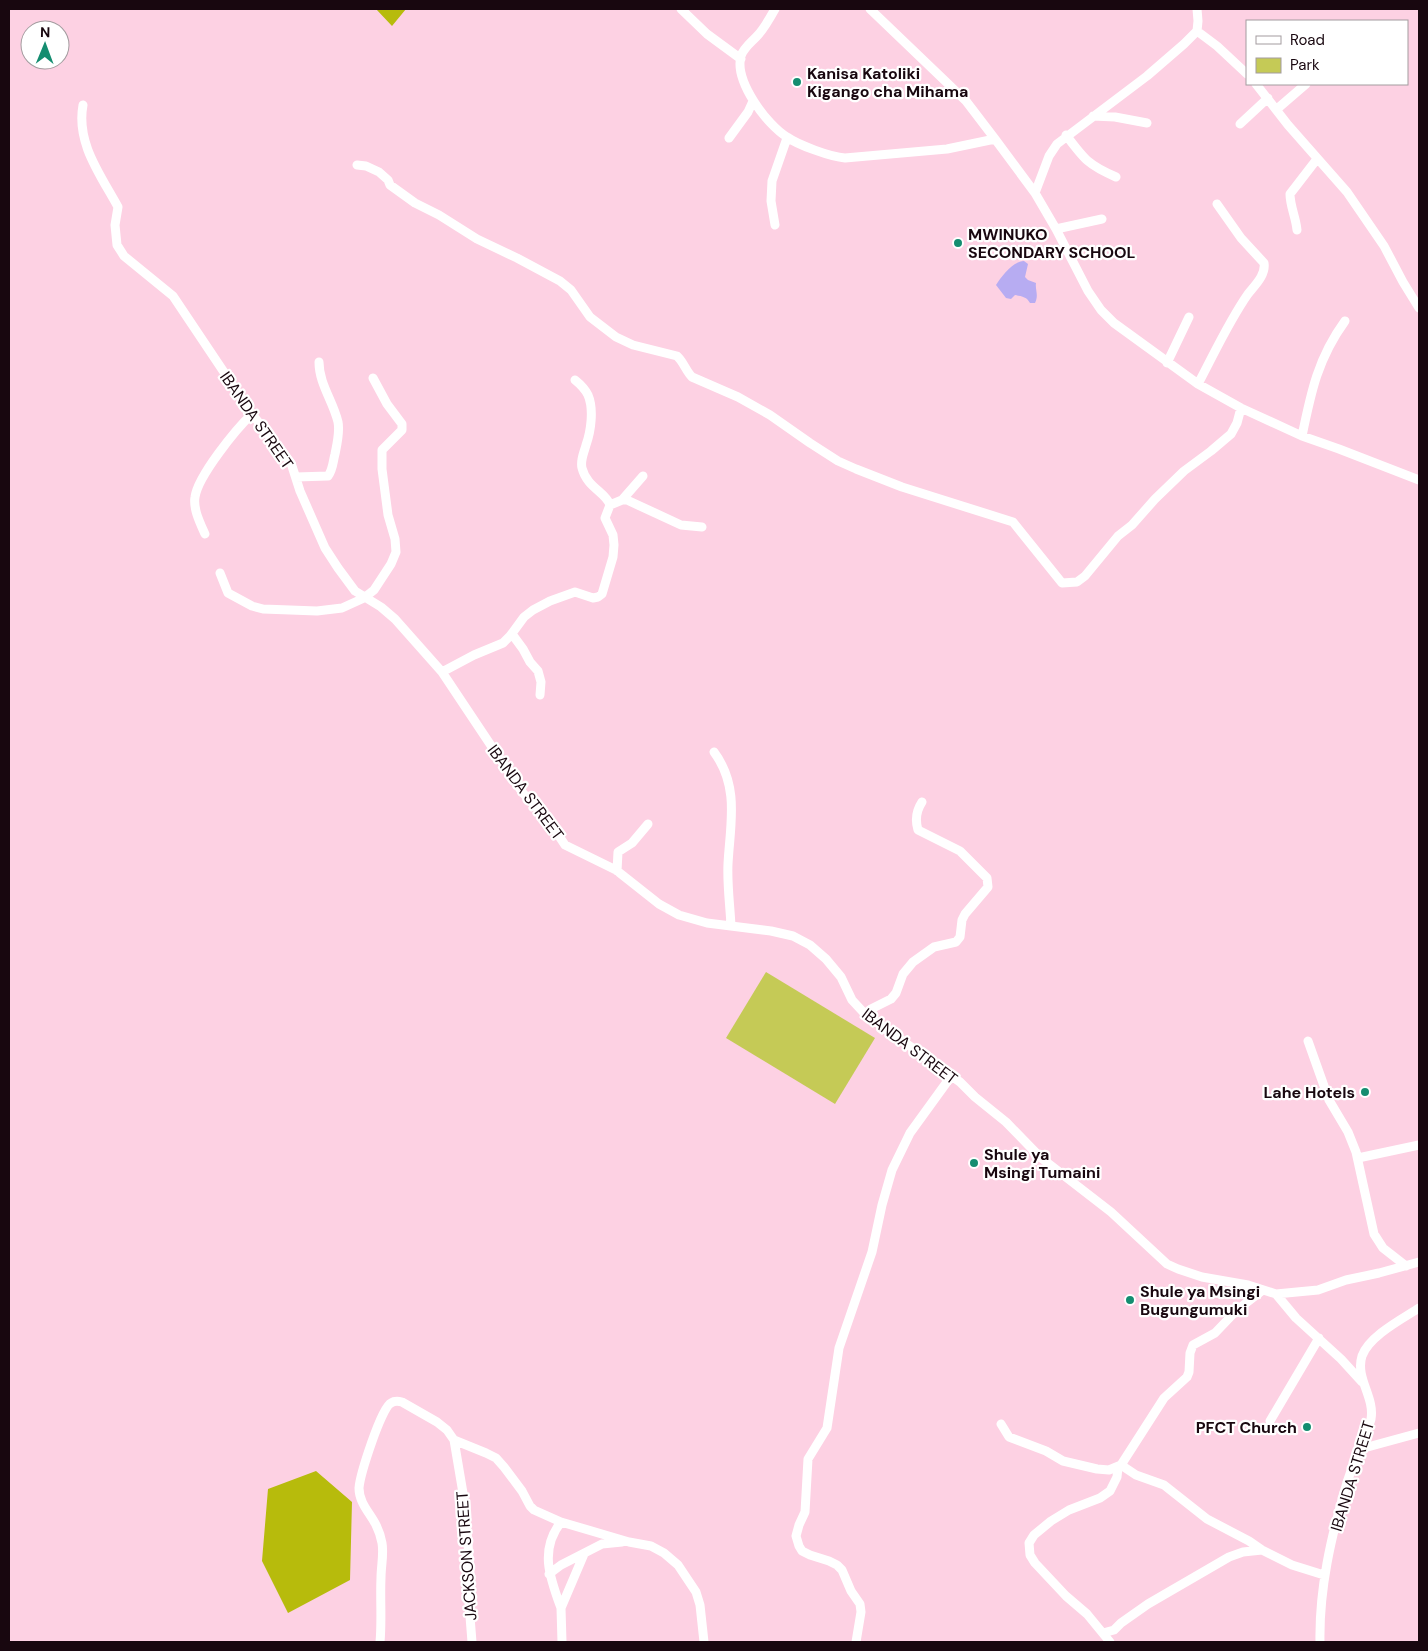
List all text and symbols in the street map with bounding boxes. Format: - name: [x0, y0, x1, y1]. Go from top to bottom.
- north arrow: [20, 20, 70, 70]
- legend: [1246, 20, 1408, 85]
- text: N: [40, 23, 50, 41]
- text: Road: [1290, 30, 1325, 50]
- text: Park: [1290, 55, 1320, 75]
- place label: Kanisa Katoliki Kigango cha Mihama: [807, 63, 968, 102]
- marker: Kanisa Katoliki Kigango cha Mihama: [791, 76, 803, 88]
- place label: MWINUKO SECONDARY SCHOOL: [968, 224, 1136, 263]
- marker: MWINUKO SECONDARY SCHOOL: [952, 237, 964, 249]
- street label: IBANDA STREET: [215, 367, 298, 473]
- street label: IBANDA STREET: [483, 740, 568, 844]
- street label: IBANDA STREET: [858, 1004, 962, 1089]
- place label: Lahe Hotels: [1263, 1082, 1355, 1103]
- marker: Lahe Hotels: [1359, 1086, 1371, 1098]
- place label: Shule ya Msingi Tumaini: [984, 1144, 1100, 1183]
- marker: Shule ya Msingi Tumaini: [968, 1157, 980, 1169]
- place label: Shule ya Msingi Bugungumuki: [1140, 1281, 1260, 1320]
- marker: Shule ya Msingi Bugungumuki: [1124, 1294, 1136, 1306]
- place label: PFCT Church: [1196, 1417, 1297, 1438]
- street label: IBANDA STREET: [1326, 1418, 1379, 1534]
- marker: PFCT Church: [1301, 1421, 1313, 1433]
- street label: JACKSON STREET: [451, 1490, 482, 1621]

